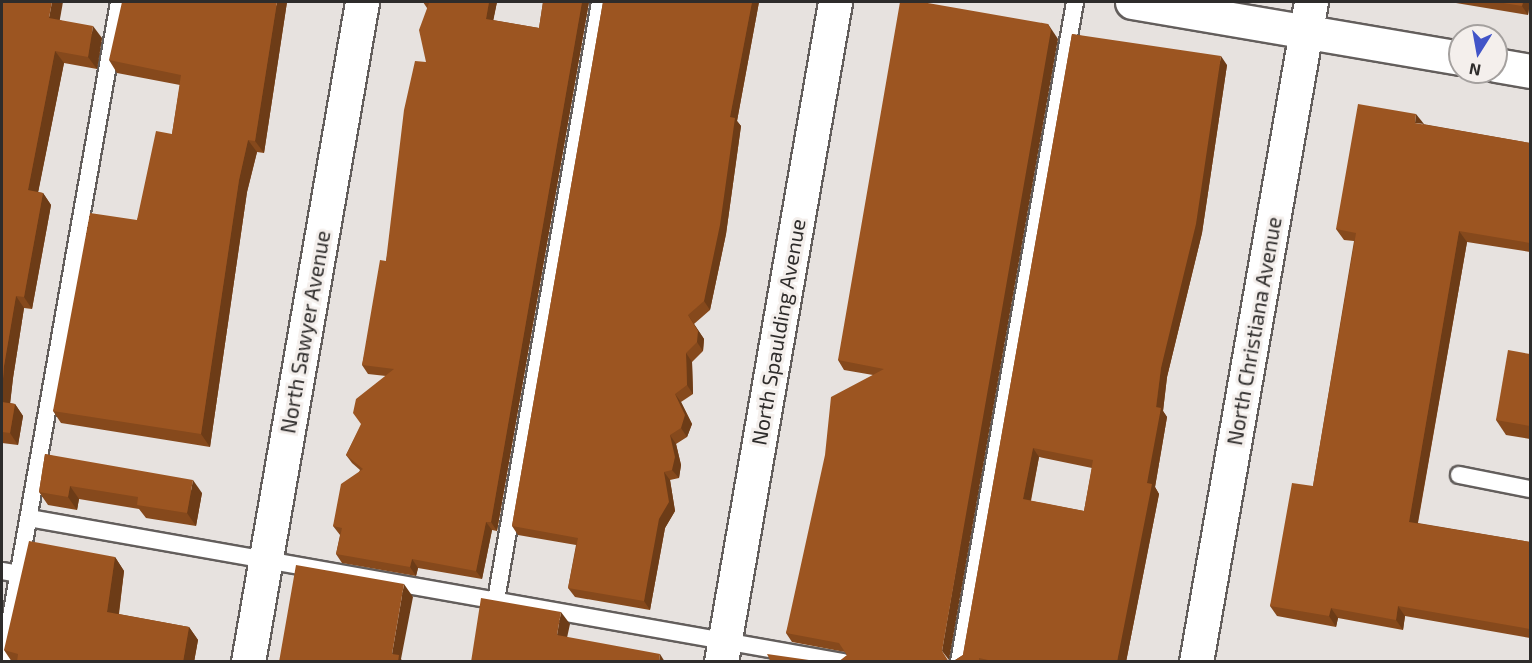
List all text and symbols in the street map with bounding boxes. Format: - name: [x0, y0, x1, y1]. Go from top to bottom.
- north arrow: [1448, 24, 1508, 84]
- text: N: [1467, 60, 1482, 81]
- street label: North Christiana Avenue: [1221, 215, 1287, 447]
- street label: North Spaulding Avenue: [746, 217, 810, 447]
- street label: North Sawyer Avenue: [275, 228, 335, 436]

